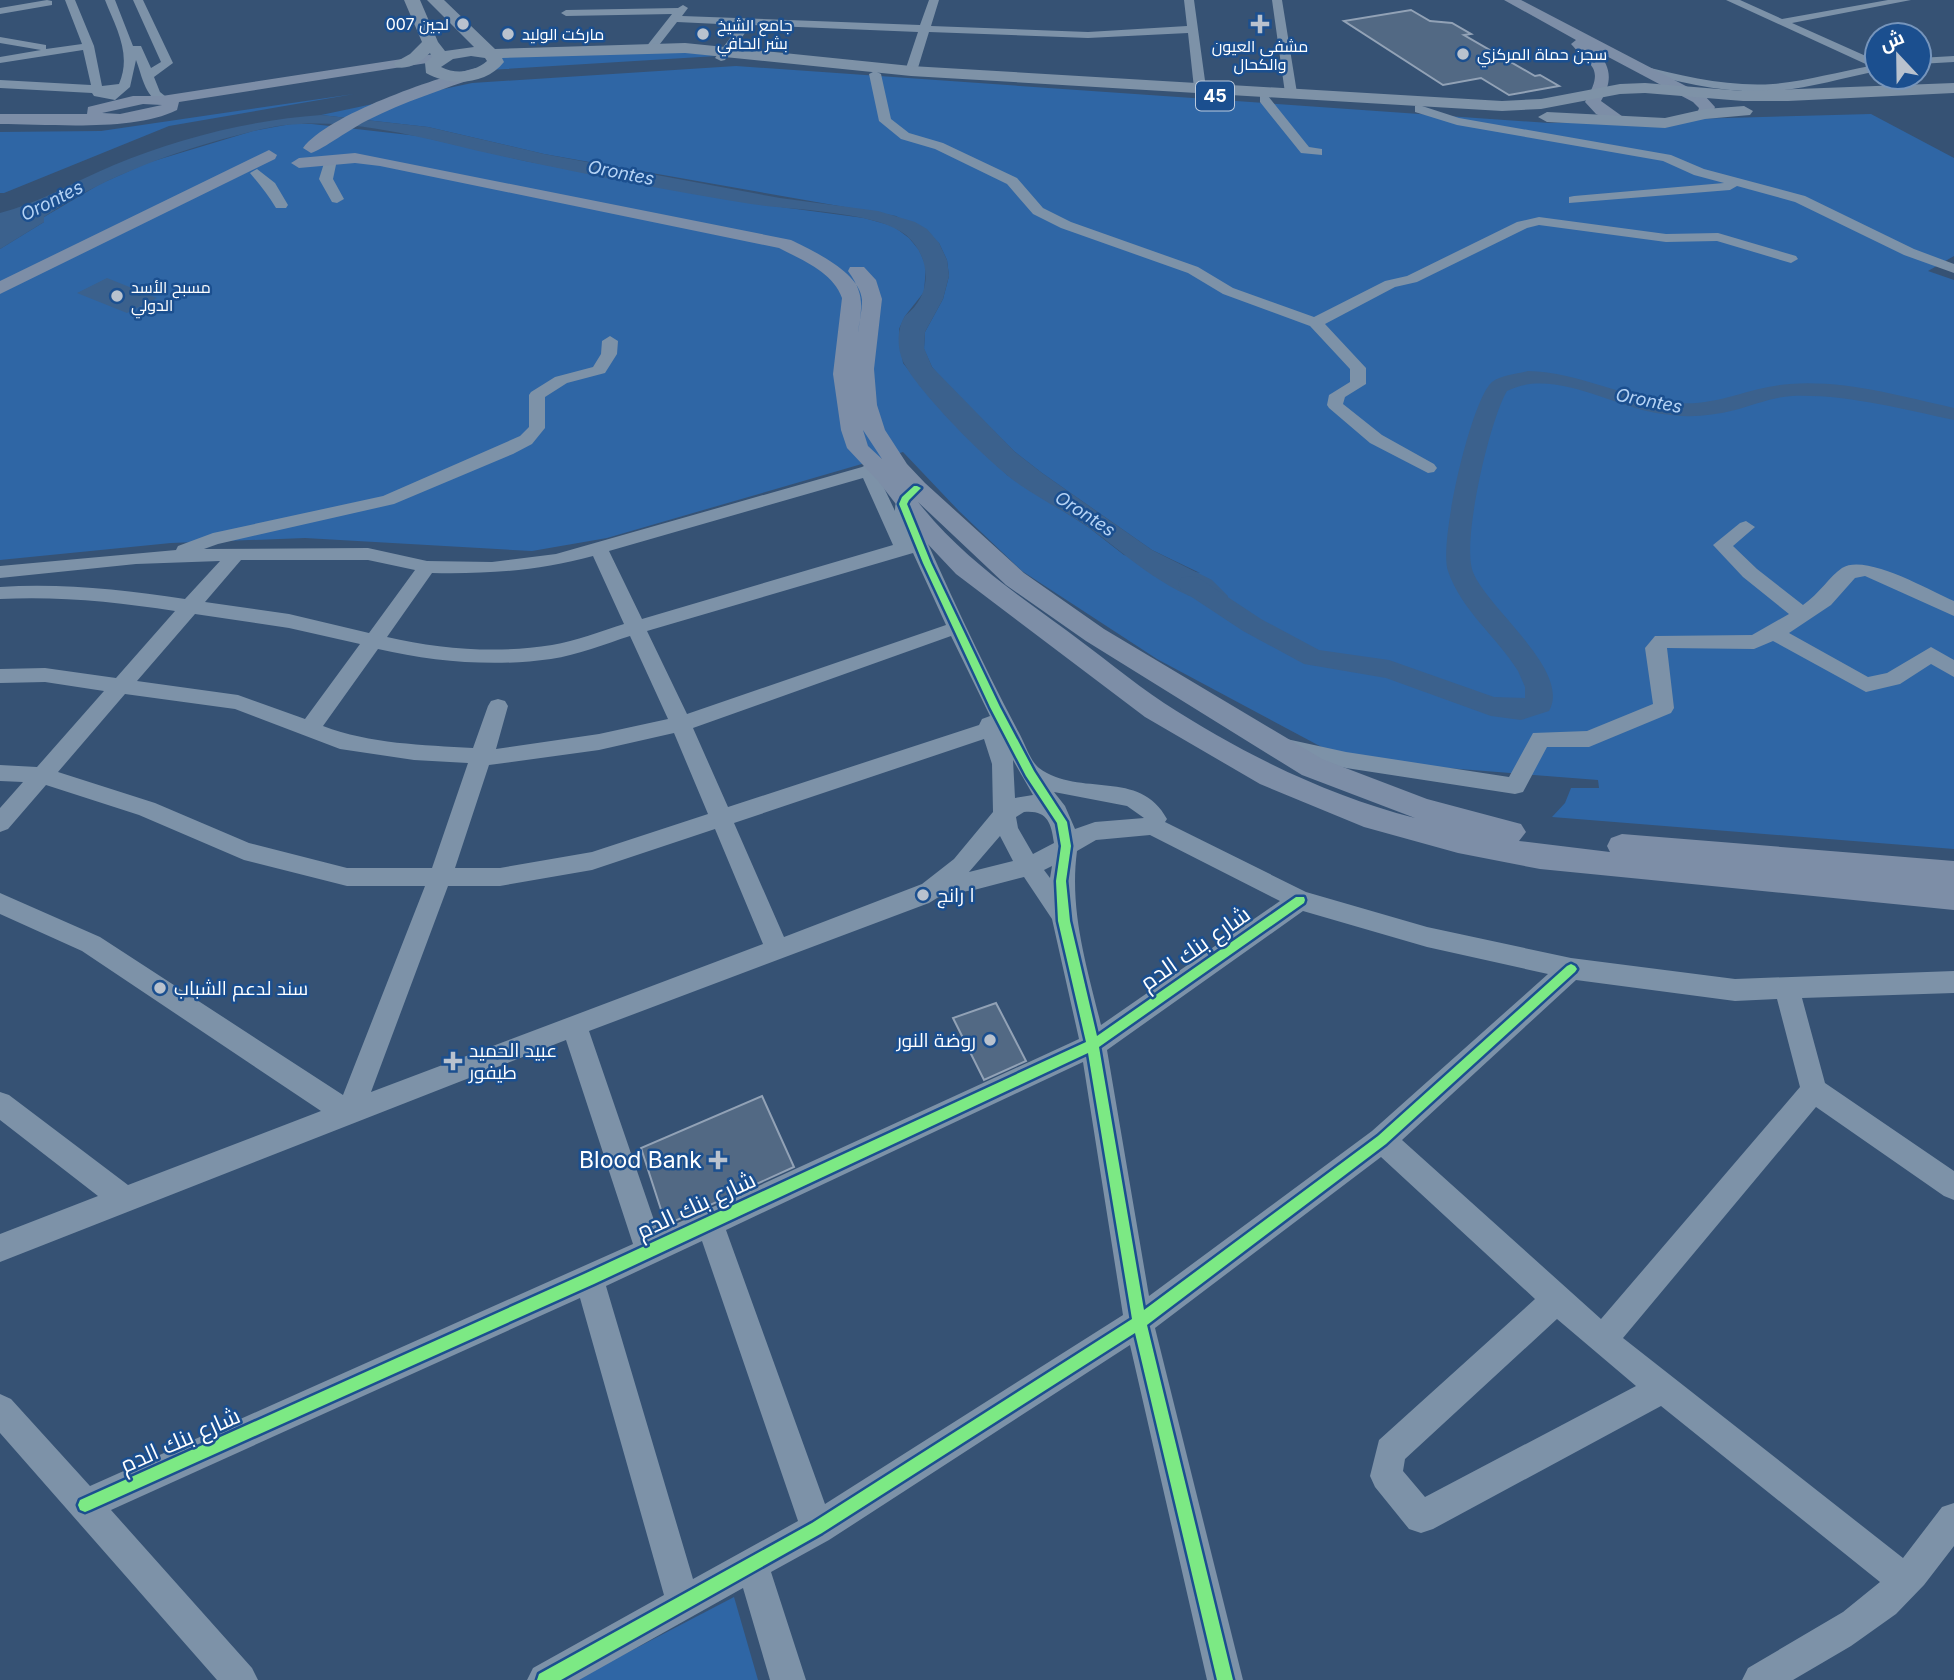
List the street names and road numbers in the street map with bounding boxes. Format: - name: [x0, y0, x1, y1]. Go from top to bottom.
- road number: 45: [1196, 82, 1234, 110]
- street label: شارع بنك الدم: [1134, 900, 1257, 998]
- street label: شارع بنك الدم: [632, 1165, 761, 1247]
- street label: شارع بنك الدم: [116, 1401, 245, 1481]

